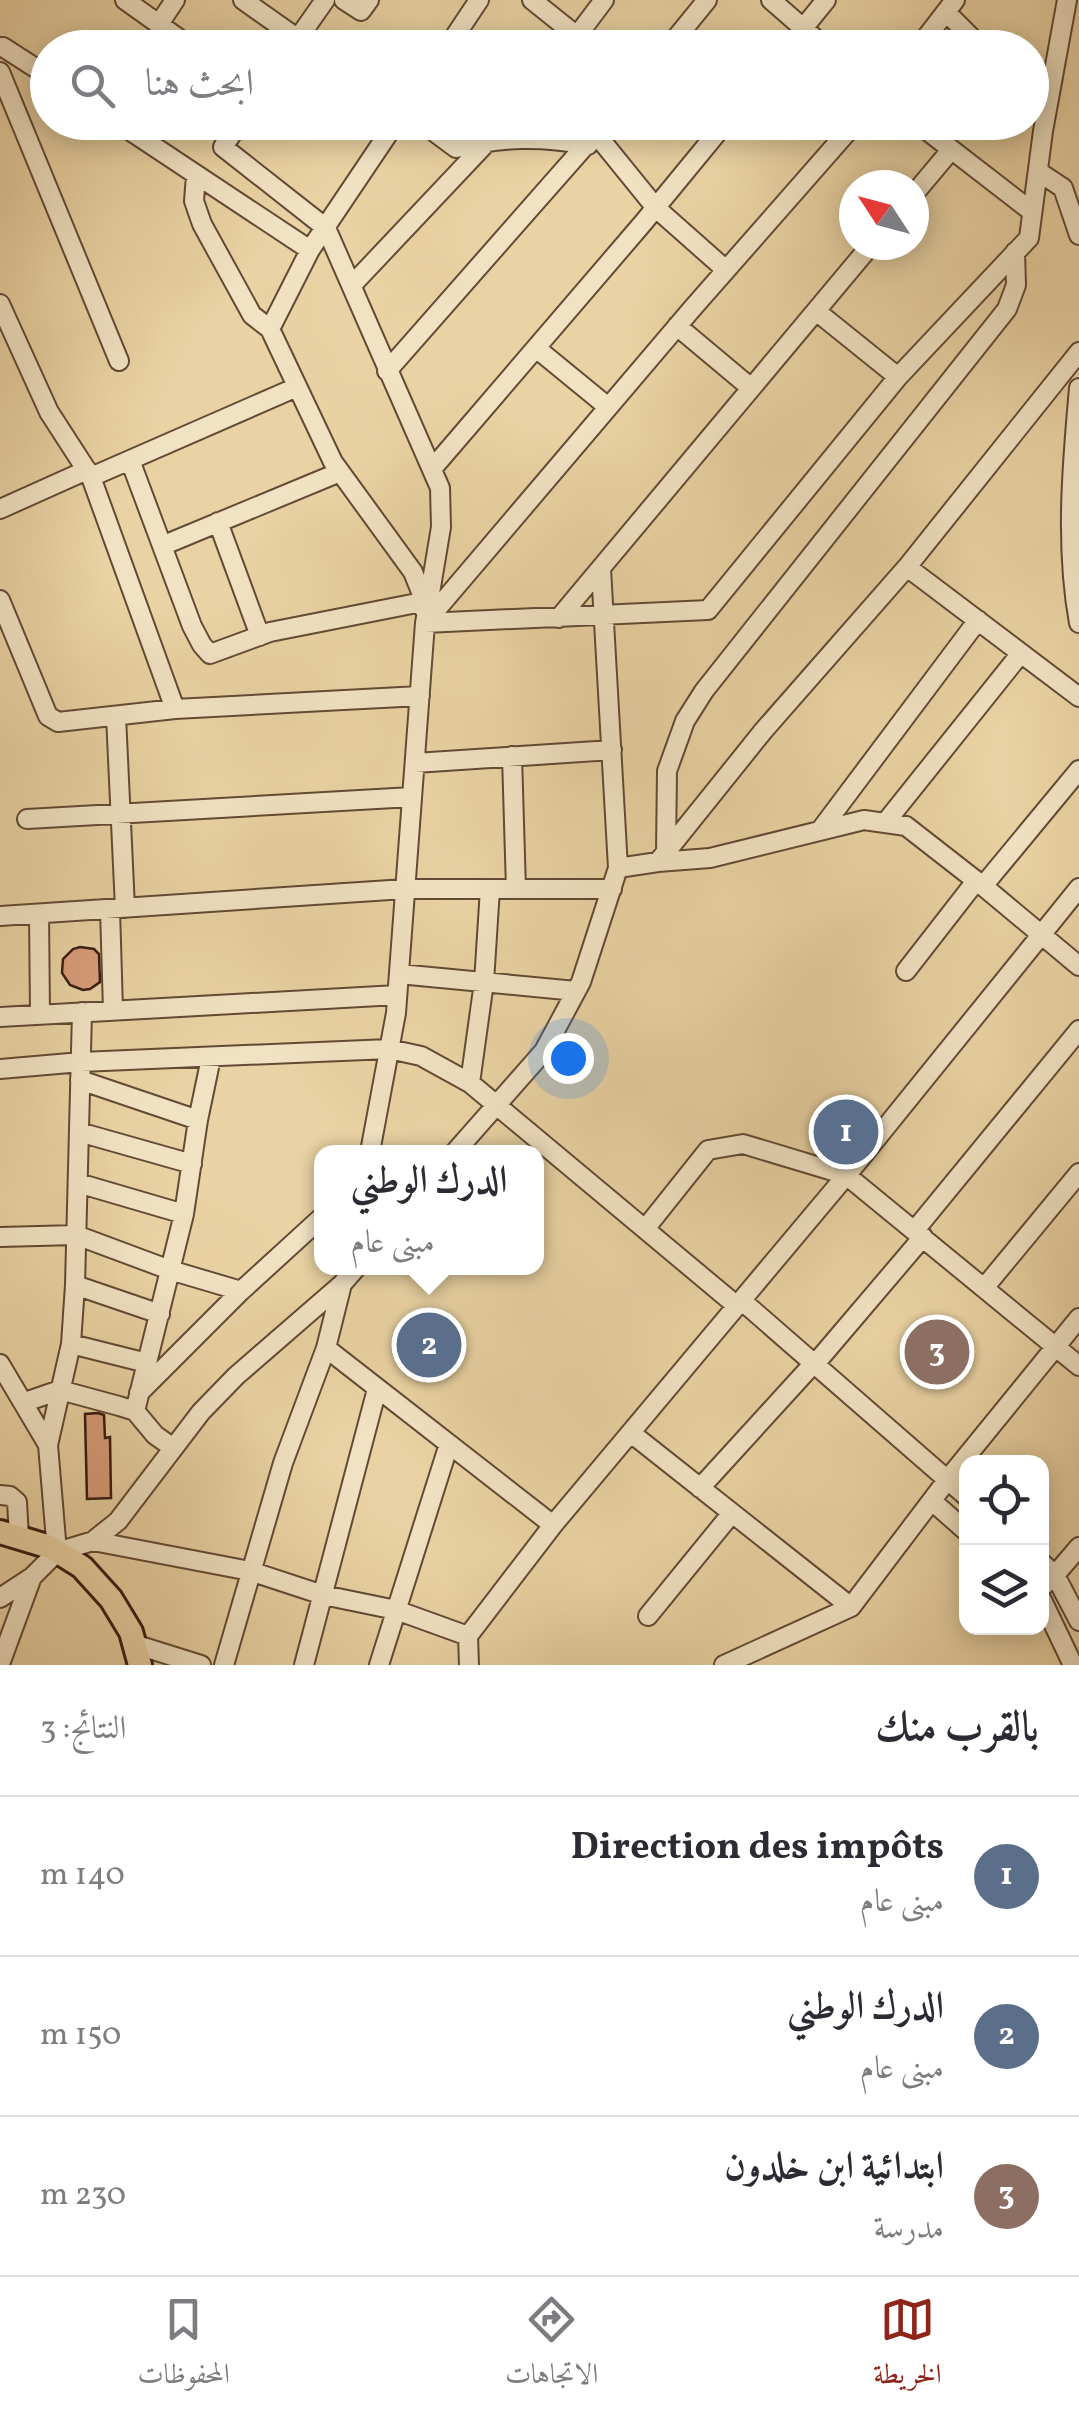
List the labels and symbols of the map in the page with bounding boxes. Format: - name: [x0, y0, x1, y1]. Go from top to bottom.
- north arrow: [839, 170, 929, 260]
- your location: [543, 1033, 594, 1084]
- pin: 1: [814, 1094, 878, 1170]
- pin: 2: [396, 1308, 462, 1382]
- pin: 3: [904, 1314, 970, 1390]

